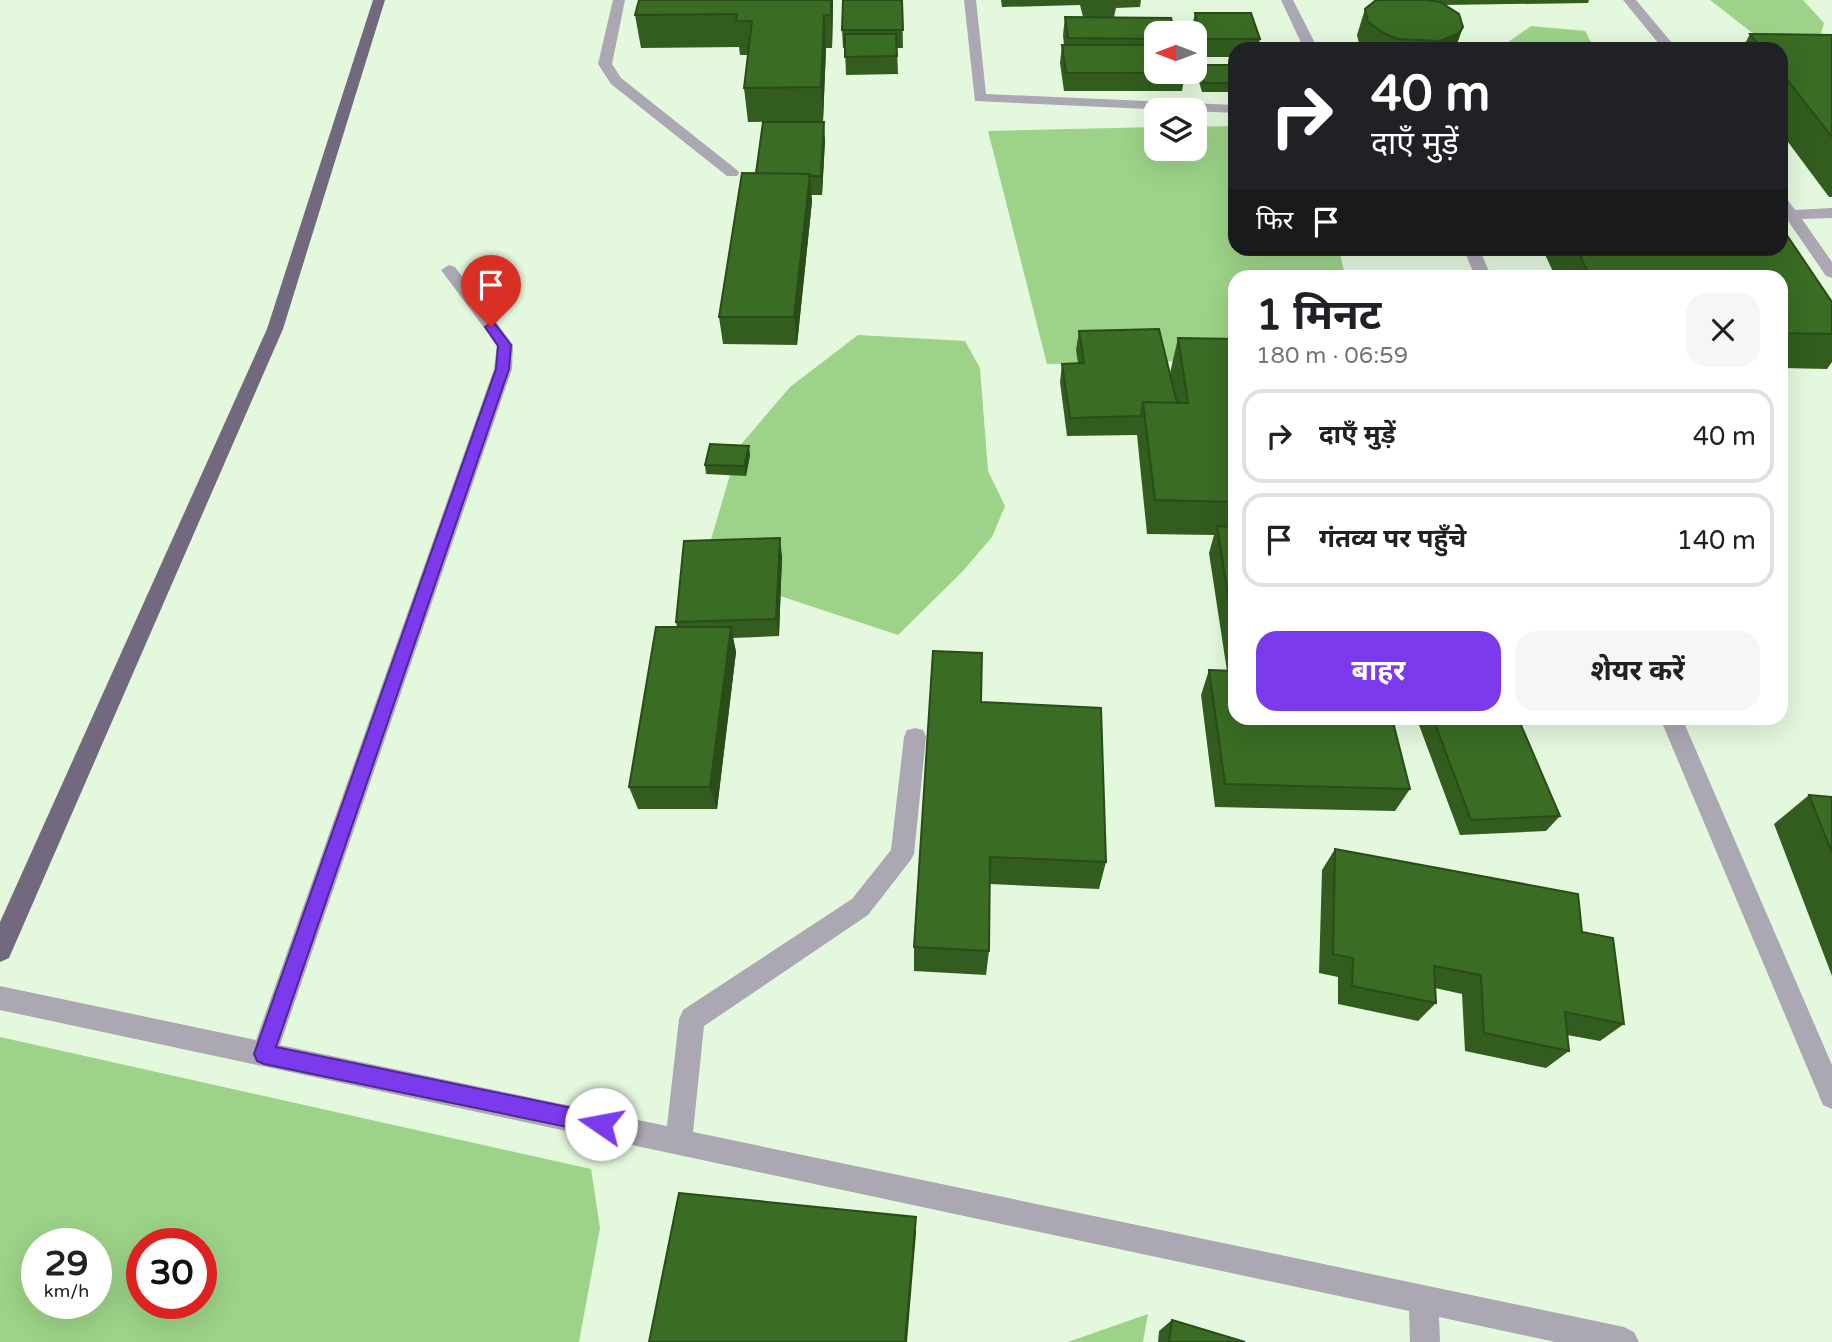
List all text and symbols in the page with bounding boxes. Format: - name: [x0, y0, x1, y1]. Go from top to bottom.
- north arrow: [1144, 21, 1208, 84]
- map controls: [1144, 21, 1207, 161]
- text: 40 m: [1371, 65, 1490, 124]
- icon: right: [1256, 70, 1347, 161]
- button: layers: [1144, 98, 1207, 161]
- text: दाएँ मुड़ें: [1371, 125, 1459, 163]
- icon: arrive: [1307, 203, 1345, 241]
- text: फिर: [1256, 205, 1293, 236]
- pin: [461, 255, 521, 327]
- icon: arrive: [472, 266, 510, 304]
- text: 1 मिनट: [1256, 290, 1381, 341]
- button: close: [1686, 293, 1760, 367]
- text: 180 m · 06:59: [1256, 342, 1408, 370]
- icon: right: [1260, 417, 1298, 455]
- text: दाएँ मुड़ें: [1319, 419, 1396, 450]
- text: 40 m: [1693, 421, 1756, 452]
- icon: arrive: [1260, 521, 1298, 559]
- text: गंतव्य पर पहुँचे: [1319, 523, 1466, 554]
- text: 140 m: [1676, 525, 1756, 556]
- button: बाहर: [1256, 631, 1501, 711]
- button: शेयर करें: [1515, 631, 1760, 711]
- position arrow: [564, 1087, 638, 1161]
- speed limit sign: 30: [126, 1228, 217, 1319]
- text: 29: [45, 1243, 88, 1285]
- text: km/h: [44, 1280, 89, 1302]

